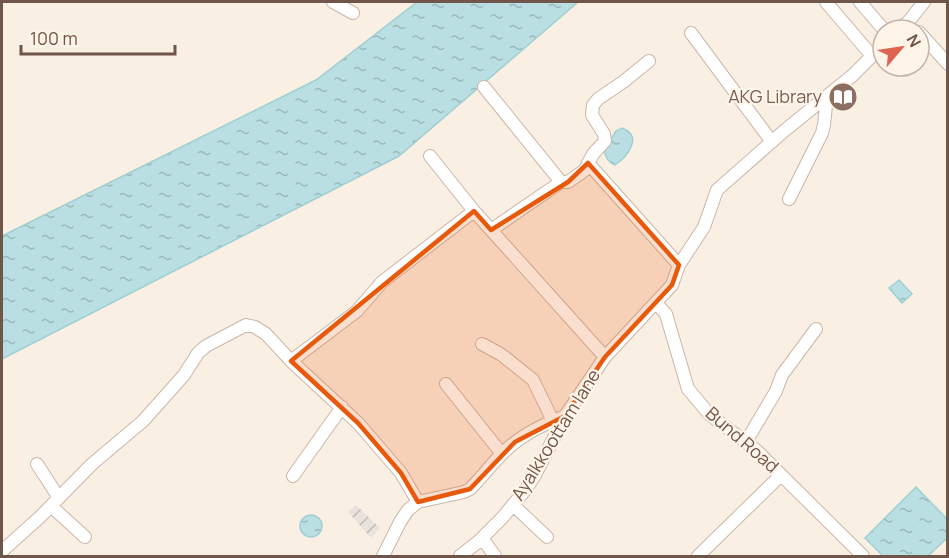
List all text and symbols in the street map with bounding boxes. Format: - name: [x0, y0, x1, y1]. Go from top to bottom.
- scale bar: [21, 18, 176, 56]
- north arrow: [871, 18, 931, 78]
- text: 100 m: [30, 26, 78, 50]
- text: N: [902, 30, 927, 51]
- library icon: AKG Library: [827, 81, 859, 113]
- place label: AKG Library: [728, 84, 822, 108]
- street label: Ayalkkoottam lane: [505, 364, 605, 505]
- street label: Bund Road: [701, 401, 784, 478]

